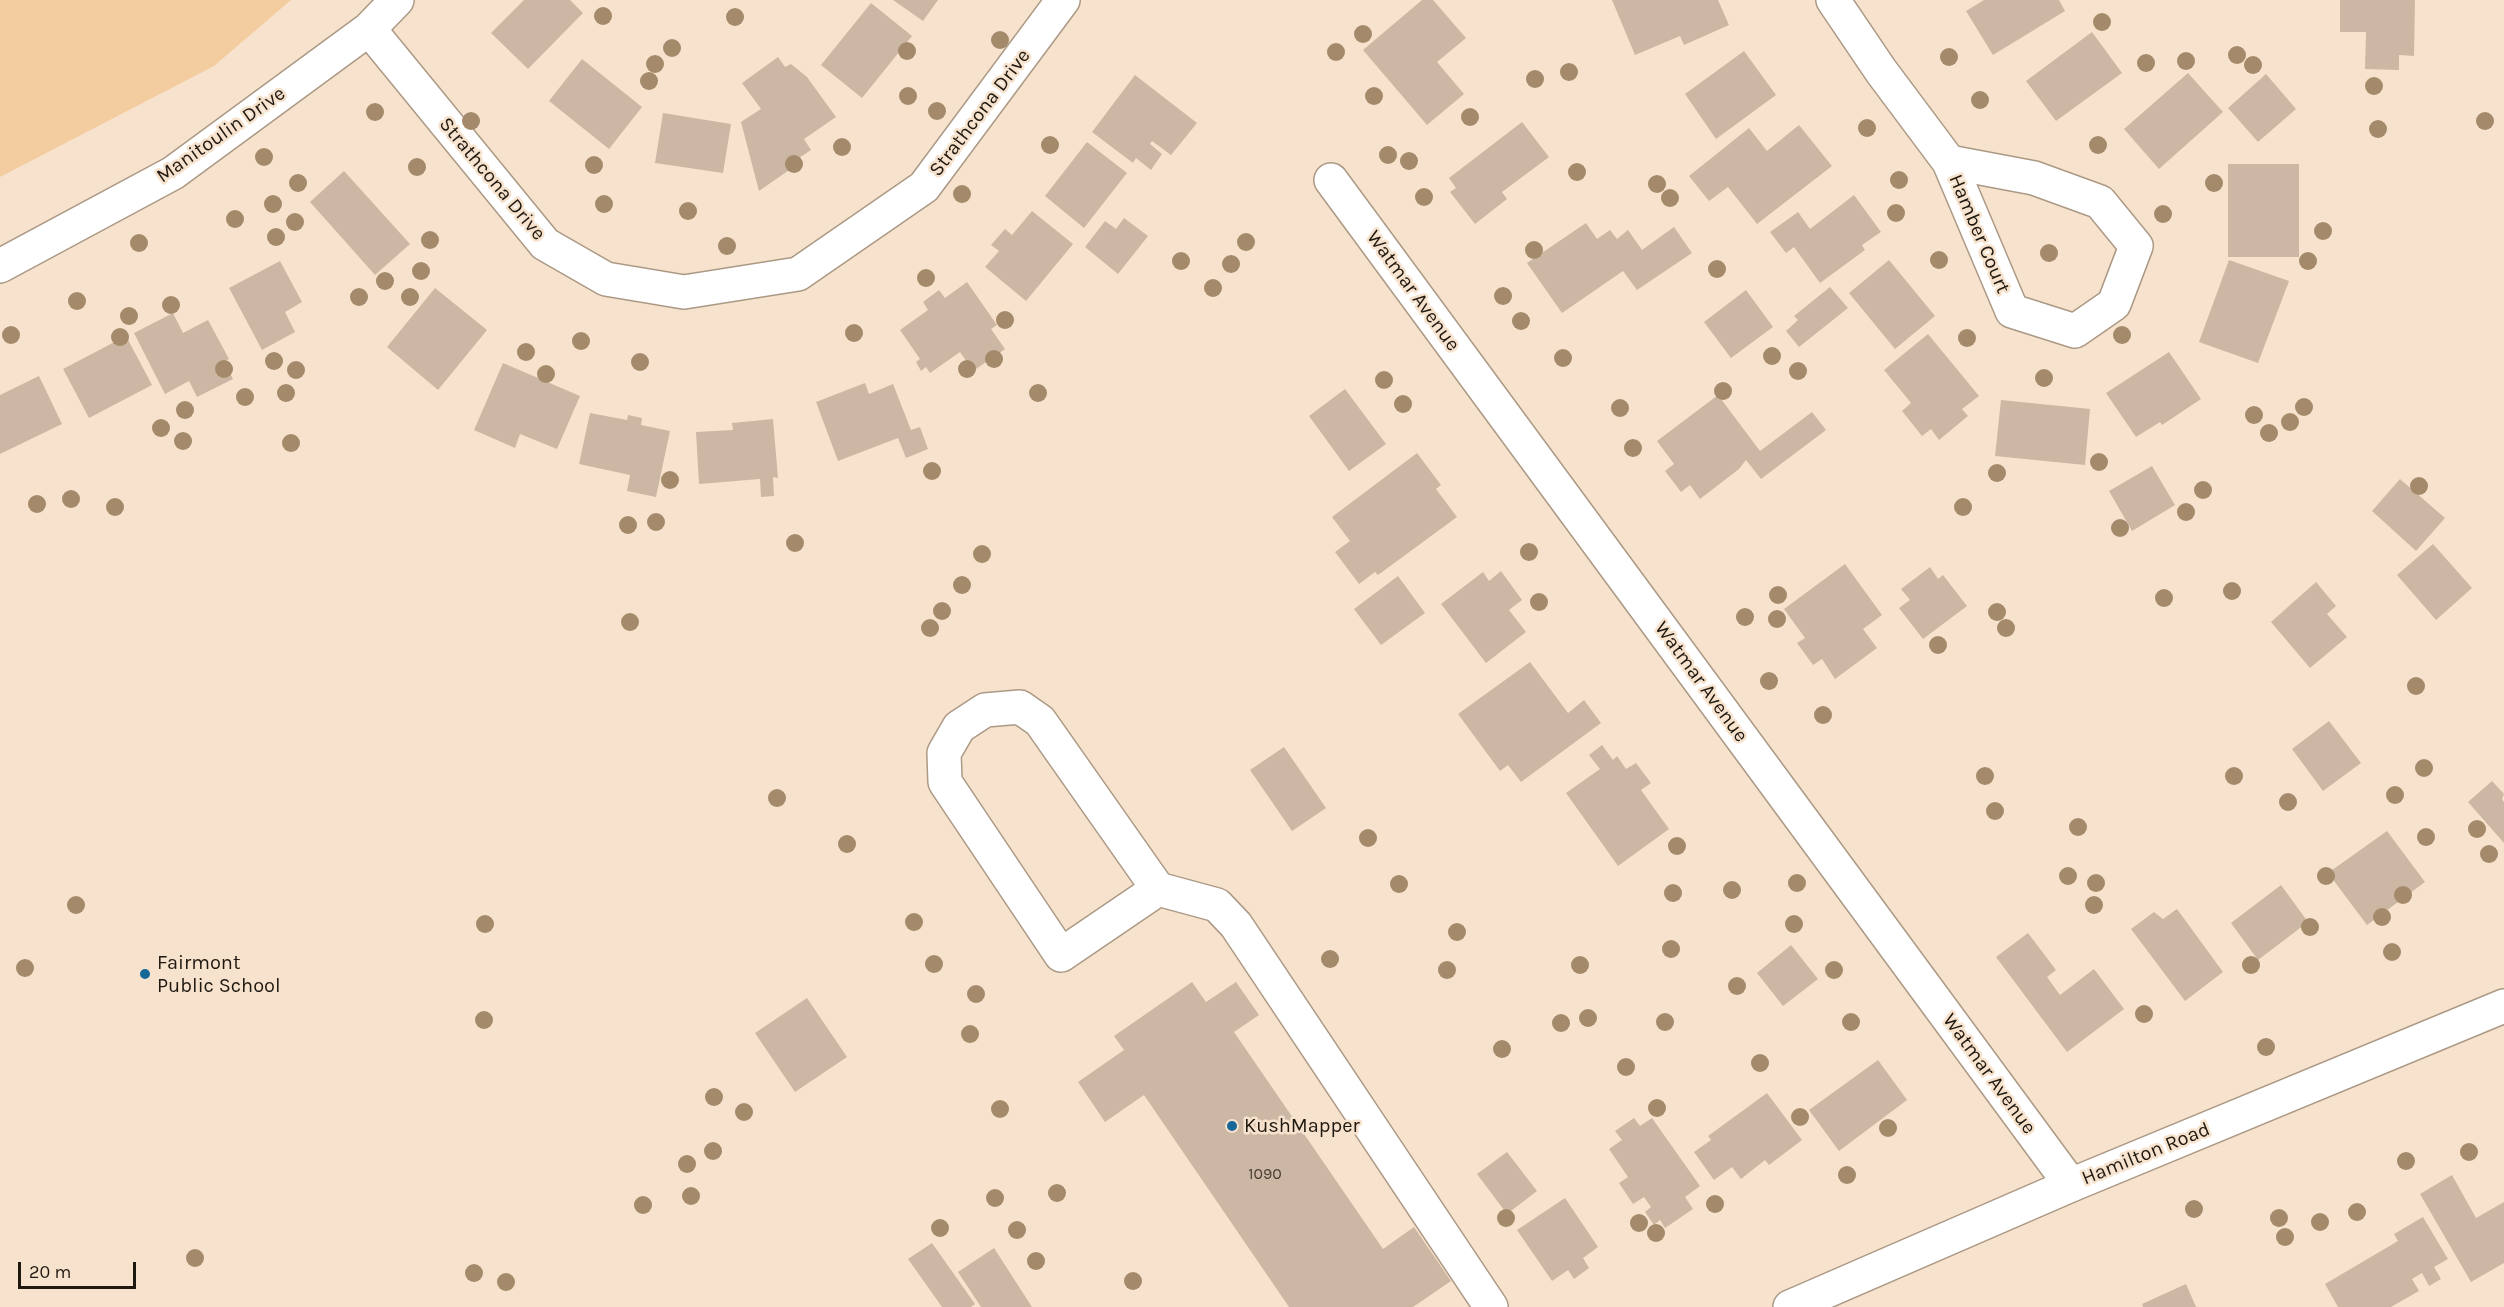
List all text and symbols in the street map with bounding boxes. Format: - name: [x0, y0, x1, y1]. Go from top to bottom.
- street label: Strathcona Drive: [924, 45, 1036, 181]
- street label: Manitoulin Drive: [152, 82, 290, 188]
- street label: Strathcona Drive: [434, 113, 550, 245]
- street label: Hamber Court: [1943, 171, 2015, 297]
- street label: Watmar Avenue: [1361, 226, 1465, 356]
- street label: Watmar Avenue: [1649, 617, 1753, 747]
- place label: Fairmont Public School: [157, 951, 281, 998]
- marker: Fairmont Public School: [138, 967, 152, 981]
- street label: Watmar Avenue: [1937, 1009, 2041, 1139]
- place label: KushMapper: [1244, 1114, 1360, 1138]
- street label: Hamilton Road: [2078, 1117, 2214, 1191]
- marker: KushMapper: [1225, 1119, 1239, 1133]
- house number: 1090: [1248, 1164, 1282, 1184]
- scale bar: [21, 1250, 140, 1288]
- text: 20 m: [29, 1261, 71, 1283]

